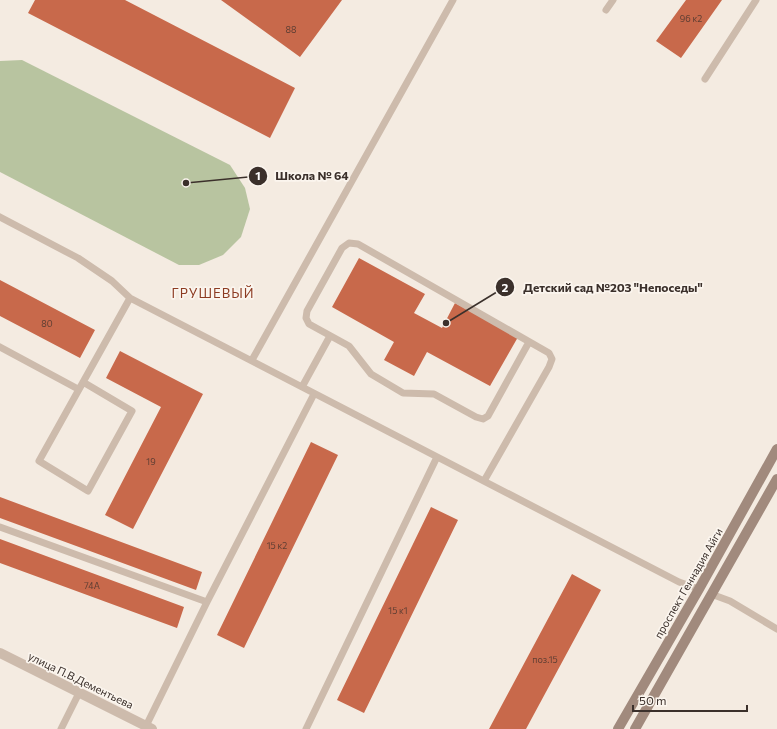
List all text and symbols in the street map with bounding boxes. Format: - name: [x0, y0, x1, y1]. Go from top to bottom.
- house number: 96 к2: [680, 13, 702, 24]
- house number: 88: [286, 24, 296, 35]
- callout: Школа № 64: [248, 164, 357, 188]
- text: 1: [255, 168, 261, 182]
- text: Школа № 64: [275, 168, 349, 182]
- callout: Детский сад №203 "Непоседы": [495, 275, 711, 299]
- text: 2: [502, 280, 509, 294]
- text: Детский сад №203 "Непоседы": [523, 280, 703, 294]
- district label: ГРУШЕВЫЙ: [171, 285, 255, 301]
- house number: 80: [41, 318, 53, 329]
- house number: 19: [146, 456, 156, 467]
- street label: проспект Геннадия Айги: [651, 526, 725, 640]
- house number: 15 к2: [267, 540, 287, 551]
- house number: 74А: [84, 580, 100, 591]
- house number: 15 к1: [388, 605, 408, 616]
- street label: улица П.В.Дементьева: [26, 649, 136, 711]
- house number: поз.15: [532, 654, 558, 665]
- scale bar: [633, 687, 747, 713]
- text: 50 m: [639, 693, 667, 707]

